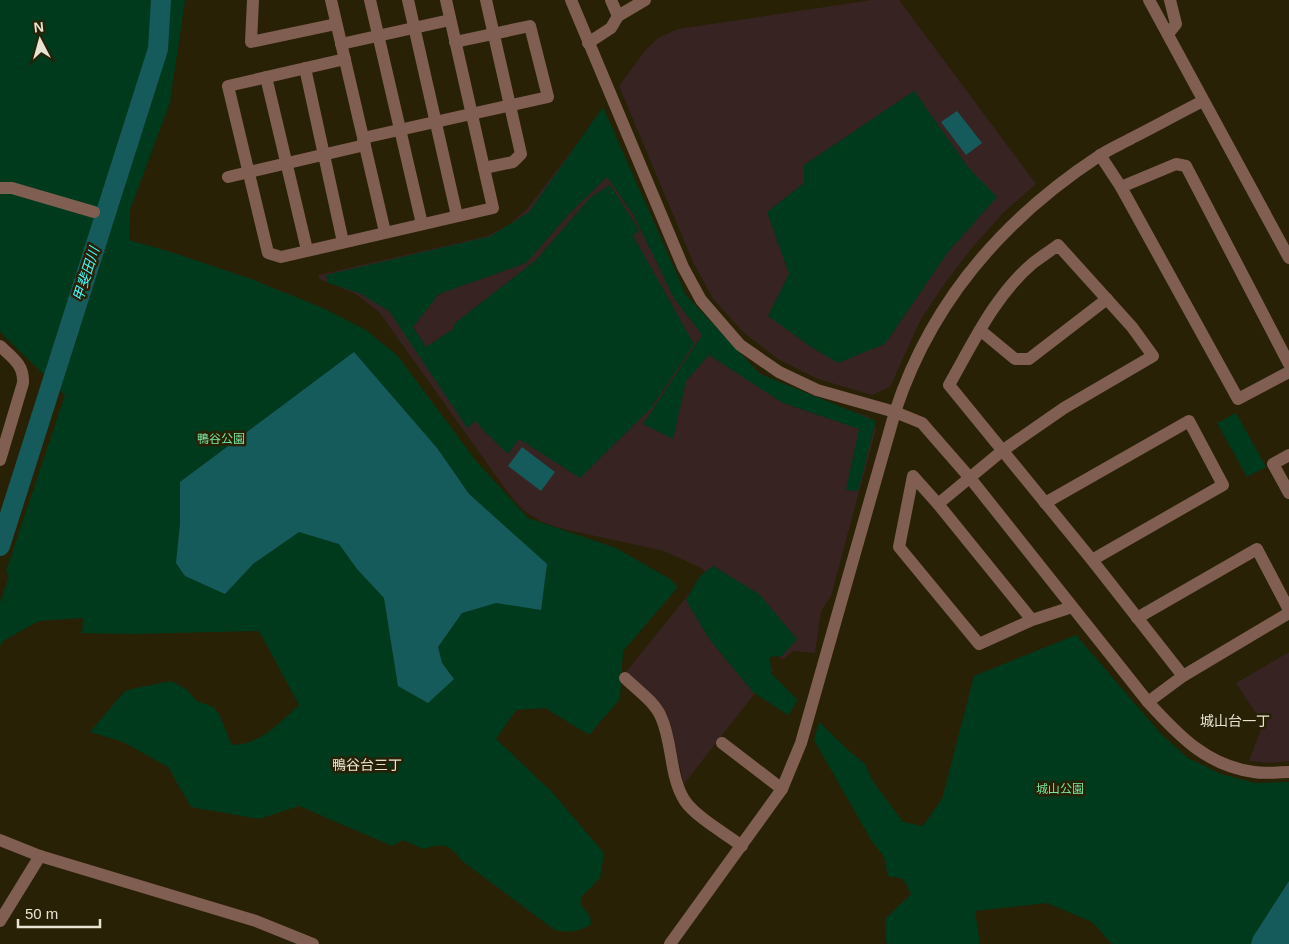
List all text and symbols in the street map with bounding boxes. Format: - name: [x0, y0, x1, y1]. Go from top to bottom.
- north arrow: [15, 15, 65, 65]
- text: N: [33, 19, 45, 36]
- water label: 甲斐田川: [70, 243, 103, 303]
- park label: 鴨谷公園: [197, 432, 245, 446]
- district label: 城山台一丁: [1200, 713, 1270, 729]
- district label: 鴨谷台三丁: [332, 757, 402, 773]
- park label: 城山公園: [1036, 782, 1084, 796]
- scale bar: [18, 896, 100, 928]
- text: 50 m: [25, 905, 58, 922]

